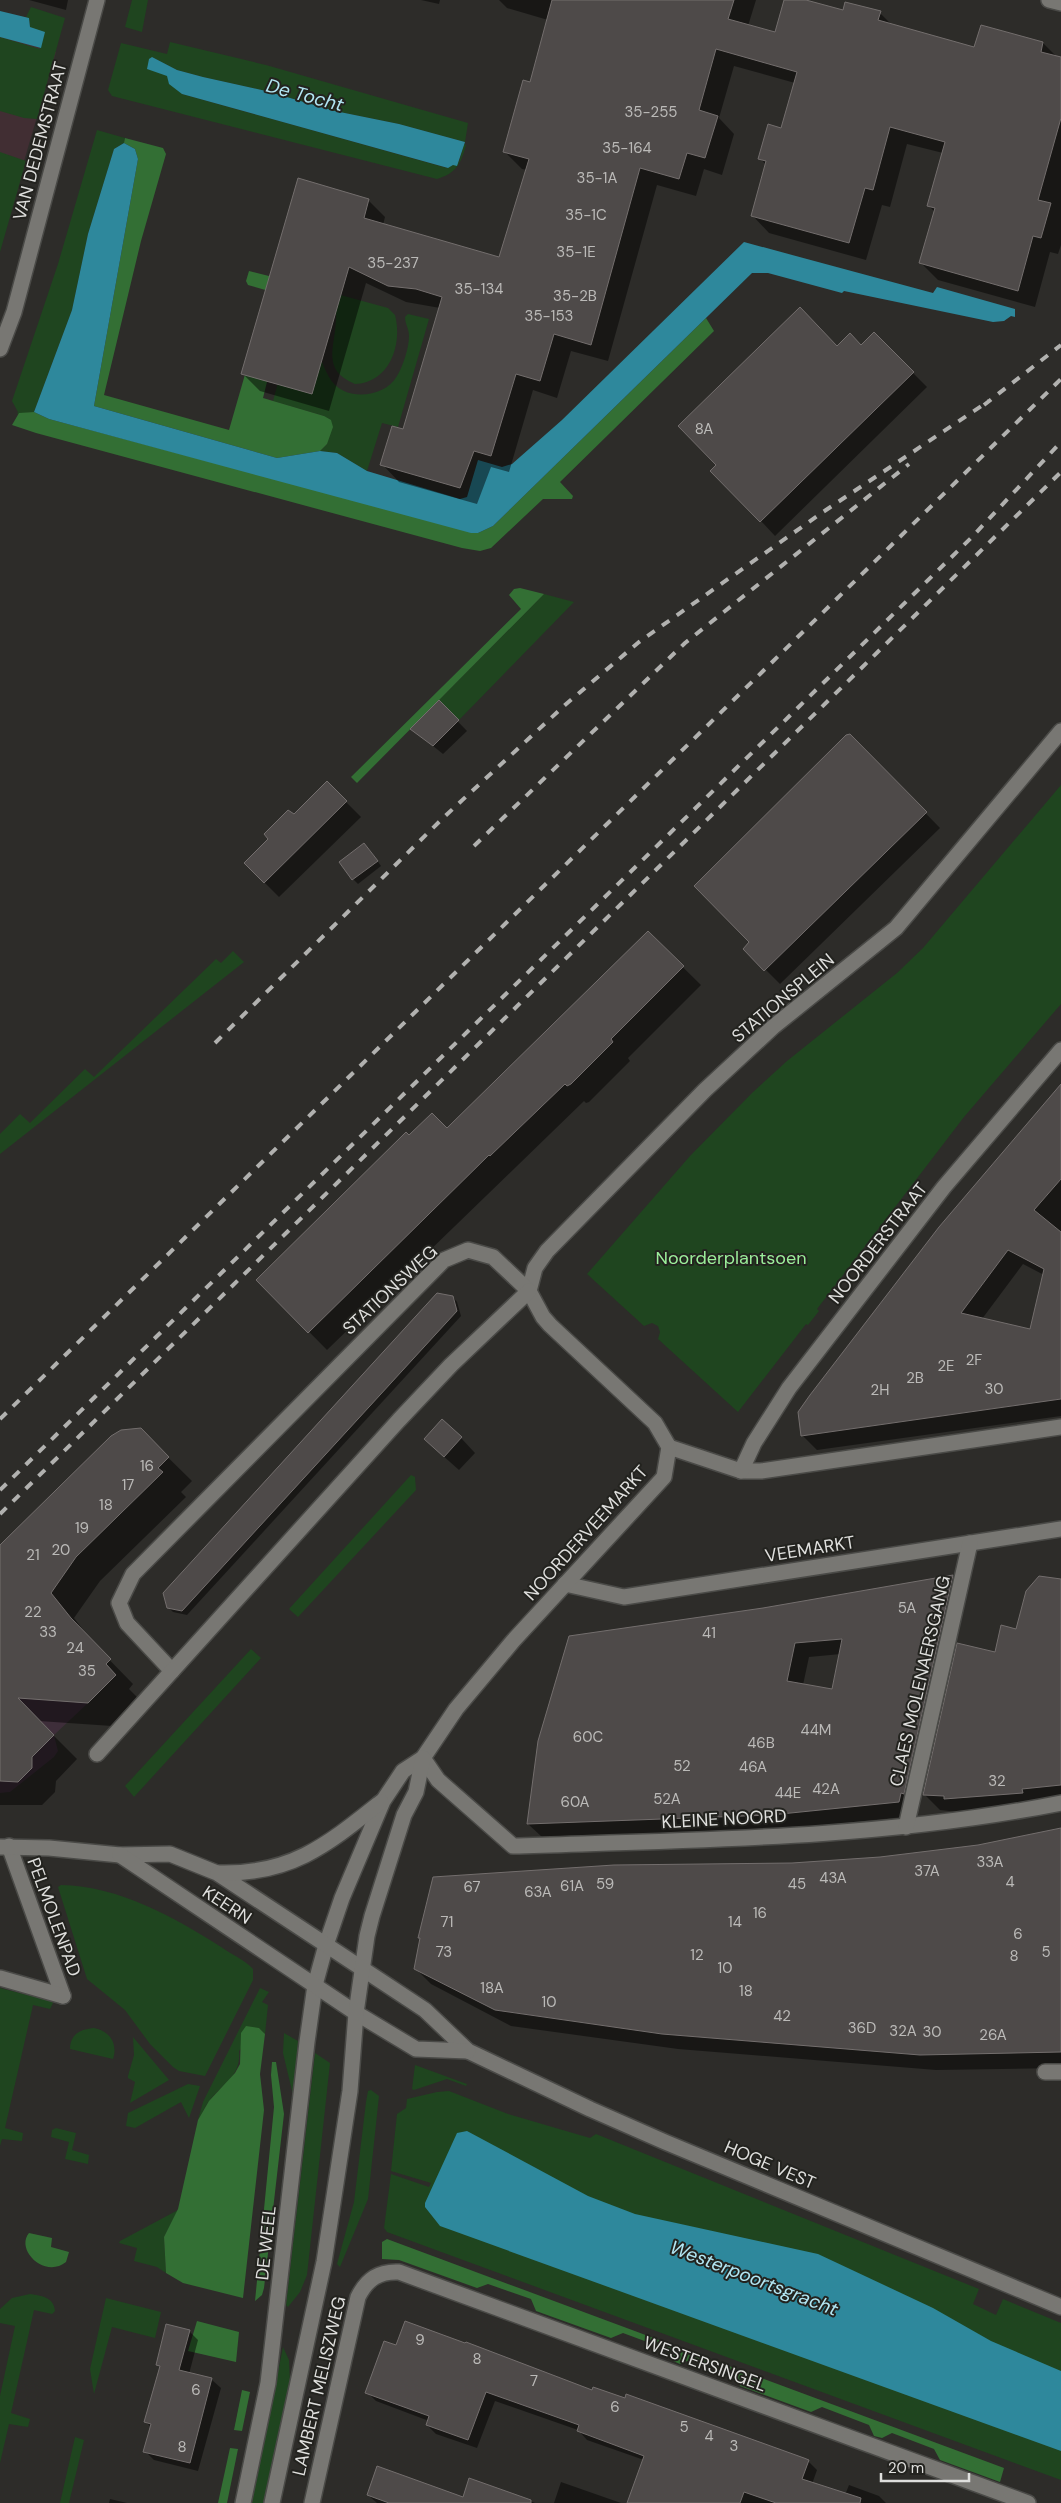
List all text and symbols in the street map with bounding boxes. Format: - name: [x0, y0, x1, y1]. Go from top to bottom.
- street label: VAN DEDEMSTRAAT: [7, 59, 73, 223]
- water label: De Tocht: [264, 73, 347, 117]
- house number: 35-255: [624, 102, 678, 122]
- house number: 35-164: [602, 138, 652, 158]
- house number: 35-1A: [577, 168, 617, 188]
- house number: 35-1C: [565, 205, 607, 225]
- house number: 35-1E: [556, 242, 596, 262]
- house number: 35-237: [367, 253, 419, 273]
- house number: 35-134: [455, 279, 503, 299]
- house number: 35-2B: [553, 286, 597, 306]
- house number: 35-153: [525, 306, 573, 326]
- house number: 8A: [695, 419, 713, 439]
- street label: STATIONSPLEIN: [727, 948, 839, 1048]
- street label: NOORDERSTRAAT: [823, 1177, 933, 1309]
- street label: STATIONSWEG: [337, 1240, 443, 1340]
- park label: Noorderplantsoen: [655, 1246, 807, 1270]
- house number: 2F: [966, 1350, 982, 1370]
- house number: 2E: [937, 1356, 955, 1376]
- house number: 2B: [906, 1368, 924, 1388]
- house number: 30: [984, 1379, 1004, 1399]
- house number: 2H: [871, 1380, 889, 1400]
- house number: 16: [140, 1456, 154, 1476]
- street label: NOORDERVEEMARKT: [519, 1460, 653, 1606]
- house number: 17: [122, 1475, 134, 1495]
- house number: 18: [99, 1495, 113, 1515]
- house number: 19: [75, 1518, 89, 1538]
- street label: VEEMARKT: [763, 1530, 857, 1568]
- house number: 20: [52, 1540, 70, 1560]
- house number: 21: [26, 1545, 40, 1565]
- street label: CLAES MOLENAERSGANG: [884, 1573, 956, 1789]
- house number: 5A: [898, 1598, 916, 1618]
- house number: 22: [24, 1602, 42, 1622]
- house number: 33: [39, 1622, 57, 1642]
- house number: 41: [702, 1623, 716, 1643]
- house number: 24: [66, 1638, 84, 1658]
- house number: 35: [78, 1661, 96, 1681]
- house number: 44M: [801, 1720, 831, 1740]
- house number: 60C: [573, 1727, 603, 1747]
- house number: 46B: [747, 1733, 775, 1753]
- house number: 52: [673, 1756, 691, 1776]
- house number: 46A: [739, 1757, 767, 1777]
- house number: 32: [988, 1771, 1006, 1791]
- house number: 42A: [812, 1779, 840, 1799]
- house number: 44E: [775, 1783, 801, 1803]
- house number: 52A: [653, 1789, 681, 1809]
- house number: 60A: [560, 1792, 590, 1812]
- street label: KLEINE NOORD: [661, 1804, 787, 1834]
- house number: 33A: [976, 1852, 1004, 1872]
- street label: PELMOLENPAD: [21, 1854, 87, 1980]
- house number: 37A: [914, 1861, 940, 1881]
- house number: 43A: [819, 1868, 847, 1888]
- house number: 4: [1005, 1872, 1015, 1892]
- house number: 59: [596, 1874, 614, 1894]
- house number: 45: [788, 1874, 806, 1894]
- house number: 61A: [560, 1876, 584, 1896]
- house number: 67: [463, 1877, 481, 1897]
- street label: KEERN: [198, 1880, 256, 1930]
- house number: 63A: [524, 1882, 552, 1902]
- house number: 16: [753, 1903, 767, 1923]
- house number: 71: [441, 1912, 453, 1932]
- house number: 14: [728, 1912, 742, 1932]
- house number: 6: [1013, 1924, 1023, 1944]
- house number: 73: [436, 1942, 452, 1962]
- house number: 5: [1041, 1942, 1051, 1962]
- house number: 12: [690, 1945, 704, 1965]
- house number: 8: [1009, 1946, 1019, 1966]
- house number: 10: [718, 1958, 732, 1978]
- house number: 18A: [480, 1978, 504, 1998]
- house number: 18: [739, 1981, 753, 2001]
- house number: 10: [542, 1992, 556, 2012]
- house number: 42: [773, 2006, 791, 2026]
- house number: 36D: [848, 2018, 876, 2038]
- house number: 32A: [889, 2021, 917, 2041]
- house number: 30: [922, 2022, 942, 2042]
- house number: 26A: [979, 2025, 1007, 2045]
- street label: HOGE VEST: [721, 2135, 819, 2195]
- street label: DE WEEL: [250, 2205, 282, 2281]
- water label: Westerpoortsgracht: [666, 2234, 842, 2322]
- street label: LAMBERT MELISZWEG: [287, 2294, 351, 2478]
- house number: 9: [415, 2330, 425, 2350]
- street label: WESTERSINGEL: [640, 2331, 770, 2397]
- house number: 8: [472, 2349, 482, 2369]
- house number: 7: [530, 2371, 538, 2391]
- house number: 6: [191, 2380, 201, 2400]
- house number: 6: [610, 2397, 620, 2417]
- house number: 5: [679, 2417, 689, 2437]
- house number: 4: [704, 2426, 714, 2446]
- house number: 3: [730, 2436, 738, 2456]
- house number: 8: [177, 2437, 187, 2457]
- scale bar: [881, 2450, 968, 2482]
- text: 20 m: [888, 2458, 924, 2478]

